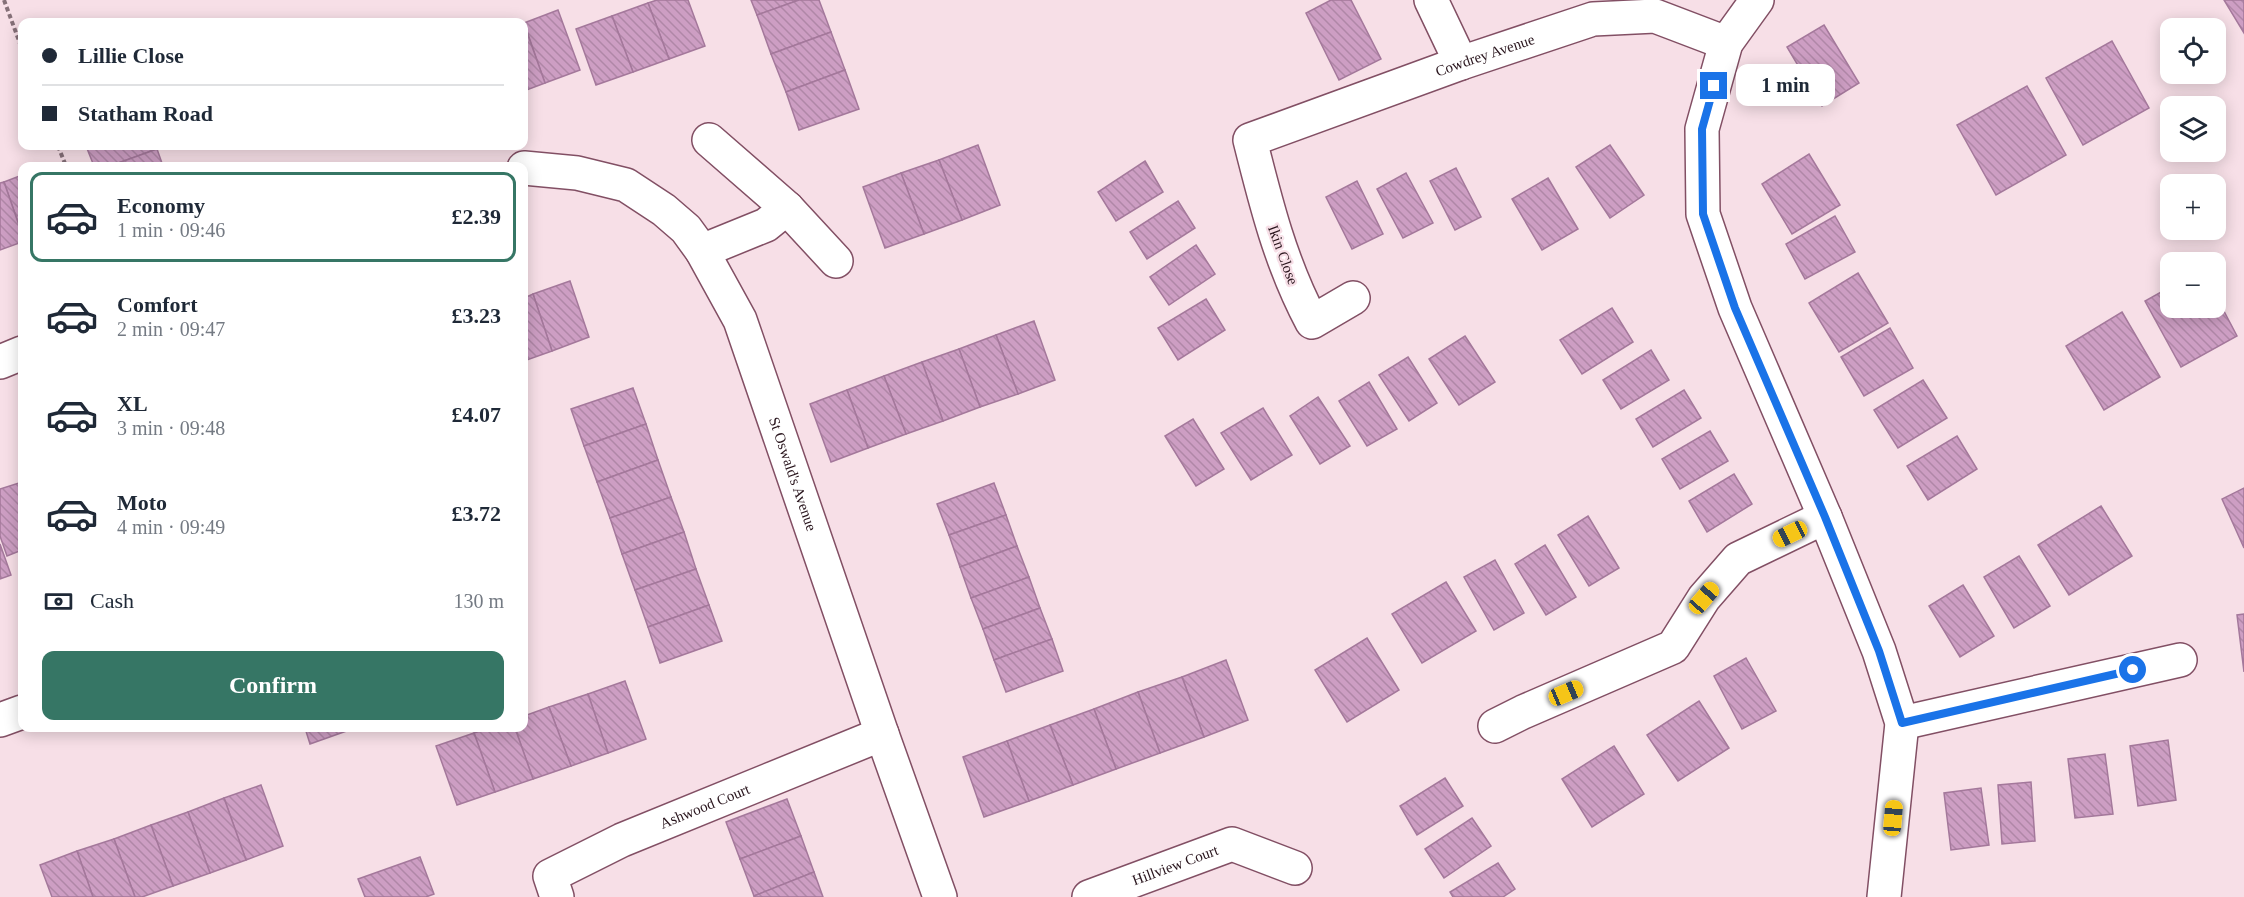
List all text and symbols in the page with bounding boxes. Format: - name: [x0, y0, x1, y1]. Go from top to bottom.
- map controls: [2160, 18, 2226, 318]
- button: locate: [2160, 18, 2226, 84]
- street label: Cowdrey Avenue: [1433, 31, 1537, 80]
- text: Lillie Close: [78, 43, 184, 68]
- callout: 1 min: [1735, 65, 1834, 107]
- route end: [1700, 72, 1727, 99]
- text: 1 min: [1761, 74, 1810, 96]
- button: layers: [2160, 96, 2226, 162]
- text: Statham Road: [78, 101, 213, 126]
- button: +: [2160, 174, 2226, 240]
- icon: car: [45, 190, 99, 244]
- text: Economy: [117, 193, 205, 218]
- text: £2.39: [452, 204, 501, 229]
- text: 1 min · 09:46: [117, 219, 225, 241]
- street label: Ikin Close: [1265, 223, 1301, 287]
- button: −: [2160, 252, 2226, 318]
- icon: car: [45, 289, 99, 343]
- text: Comfort: [117, 292, 198, 317]
- text: £3.23: [452, 303, 501, 328]
- text: 2 min · 09:47: [117, 318, 225, 340]
- icon: car: [45, 388, 99, 442]
- text: XL: [117, 391, 148, 416]
- text: £4.07: [452, 402, 501, 427]
- street label: St Oswald's Avenue: [766, 415, 820, 533]
- text: 3 min · 09:48: [117, 417, 225, 439]
- icon: car: [45, 487, 99, 541]
- text: Moto: [117, 490, 167, 515]
- text: £3.72: [452, 501, 501, 526]
- text: 4 min · 09:49: [117, 516, 225, 538]
- car: [1770, 518, 1810, 550]
- car: [1685, 579, 1723, 617]
- icon: cash: [42, 585, 75, 618]
- text: Cash: [90, 588, 134, 613]
- text: 130 m: [453, 590, 504, 612]
- button: Confirm: [42, 651, 504, 720]
- route start: [2119, 656, 2146, 683]
- car: [1546, 678, 1586, 708]
- street label: Ashwood Court: [658, 781, 753, 832]
- car: [1882, 799, 1904, 837]
- street label: Hillview Court: [1130, 842, 1221, 888]

